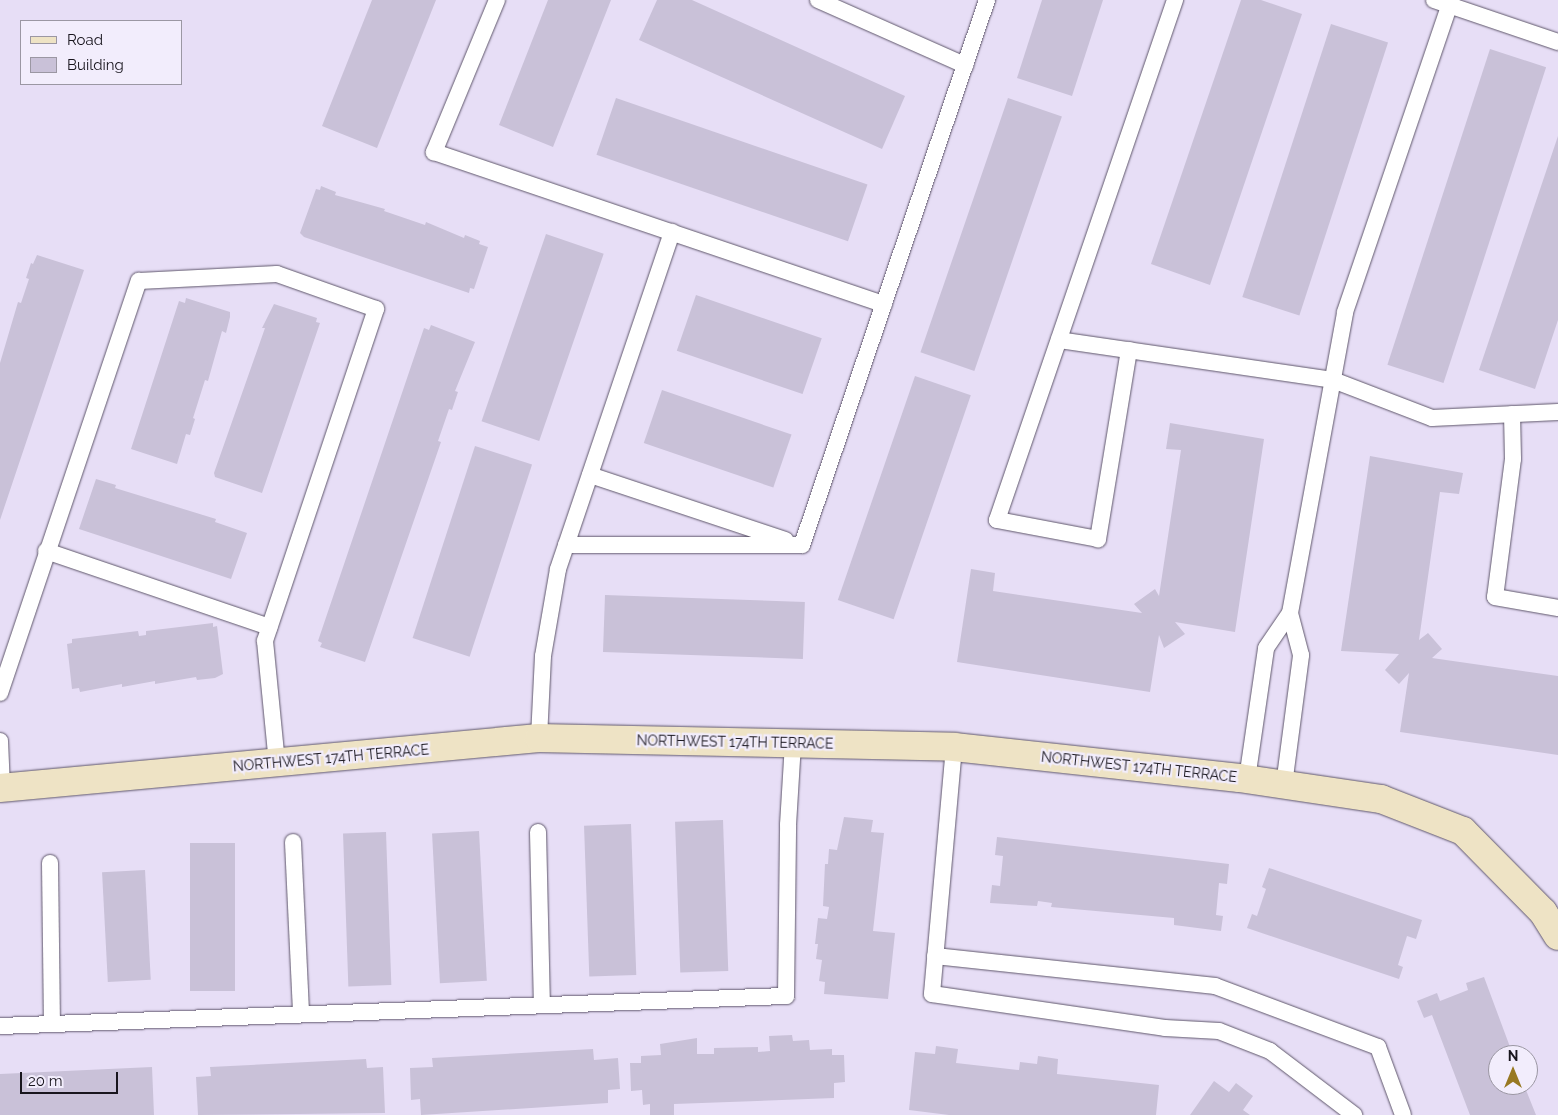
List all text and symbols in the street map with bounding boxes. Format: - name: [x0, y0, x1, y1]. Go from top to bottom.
- legend: [20, 20, 182, 85]
- text: Road: [67, 31, 103, 49]
- text: Building: [67, 56, 124, 74]
- street label: NORTHWEST 174TH TERRACE: [636, 732, 834, 752]
- street label: NORTHWEST 174TH TERRACE: [232, 741, 430, 775]
- street label: NORTHWEST 174TH TERRACE: [1040, 748, 1238, 786]
- north arrow: [1488, 1045, 1538, 1095]
- text: N: [1508, 1048, 1518, 1064]
- scale bar: [22, 1062, 120, 1094]
- text: 20 m: [28, 1072, 63, 1090]

